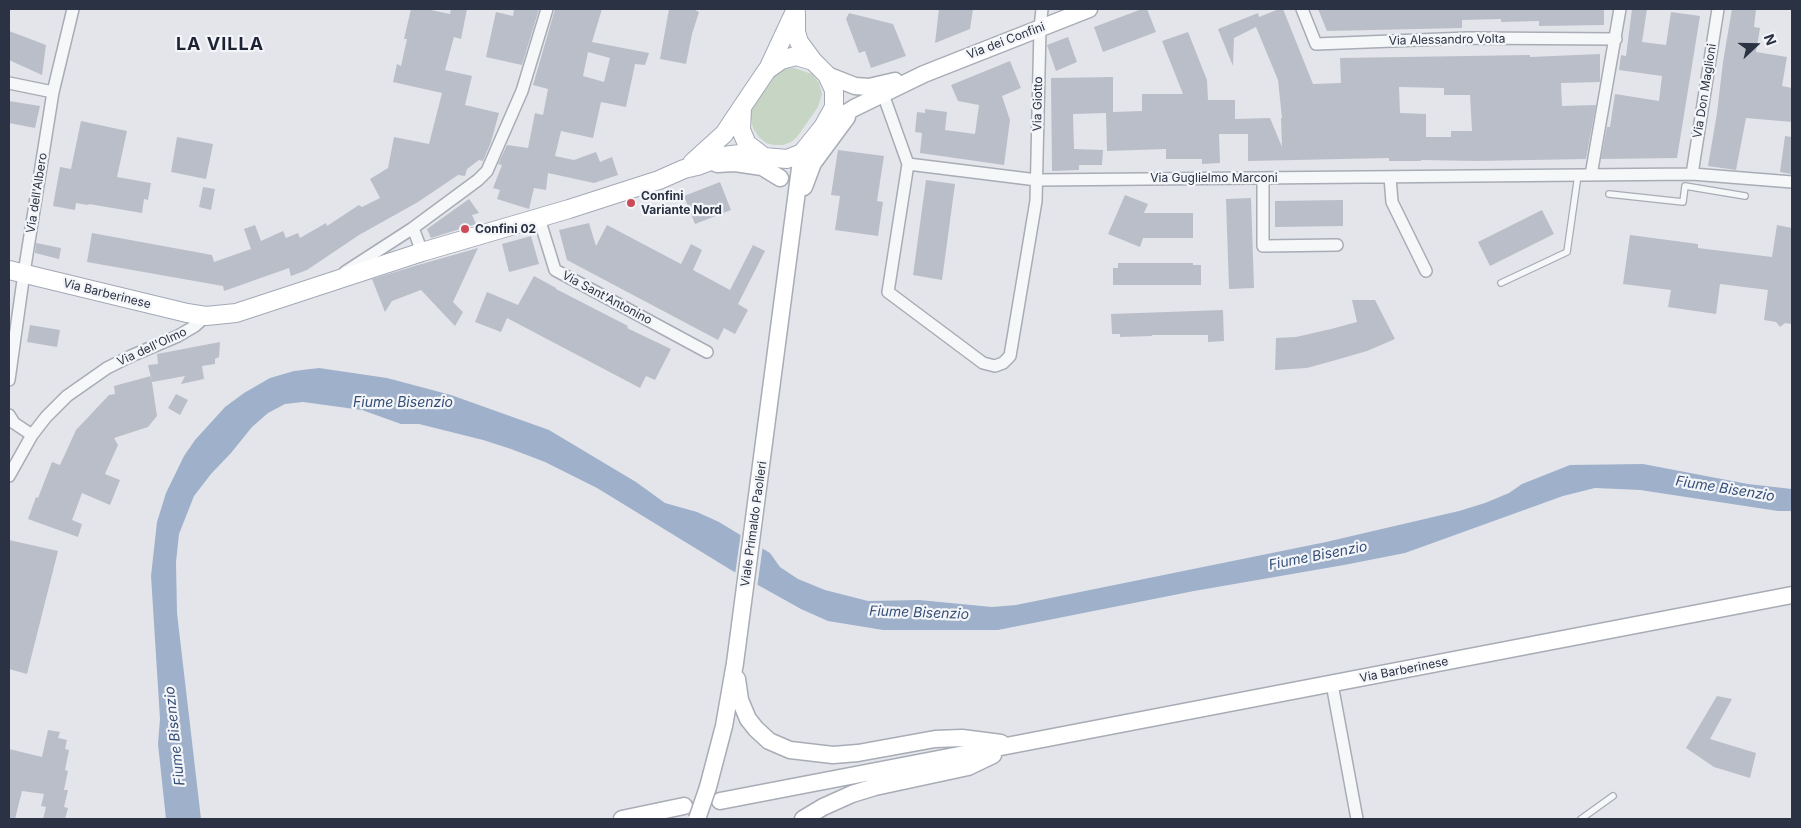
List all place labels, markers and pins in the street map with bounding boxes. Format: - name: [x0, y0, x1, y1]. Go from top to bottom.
- place label: Confini Variante Nord: [641, 189, 722, 217]
- marker: Confini Variante Nord: [625, 197, 637, 209]
- place label: Confini 02: [475, 222, 536, 236]
- marker: Confini 02: [459, 223, 471, 235]

